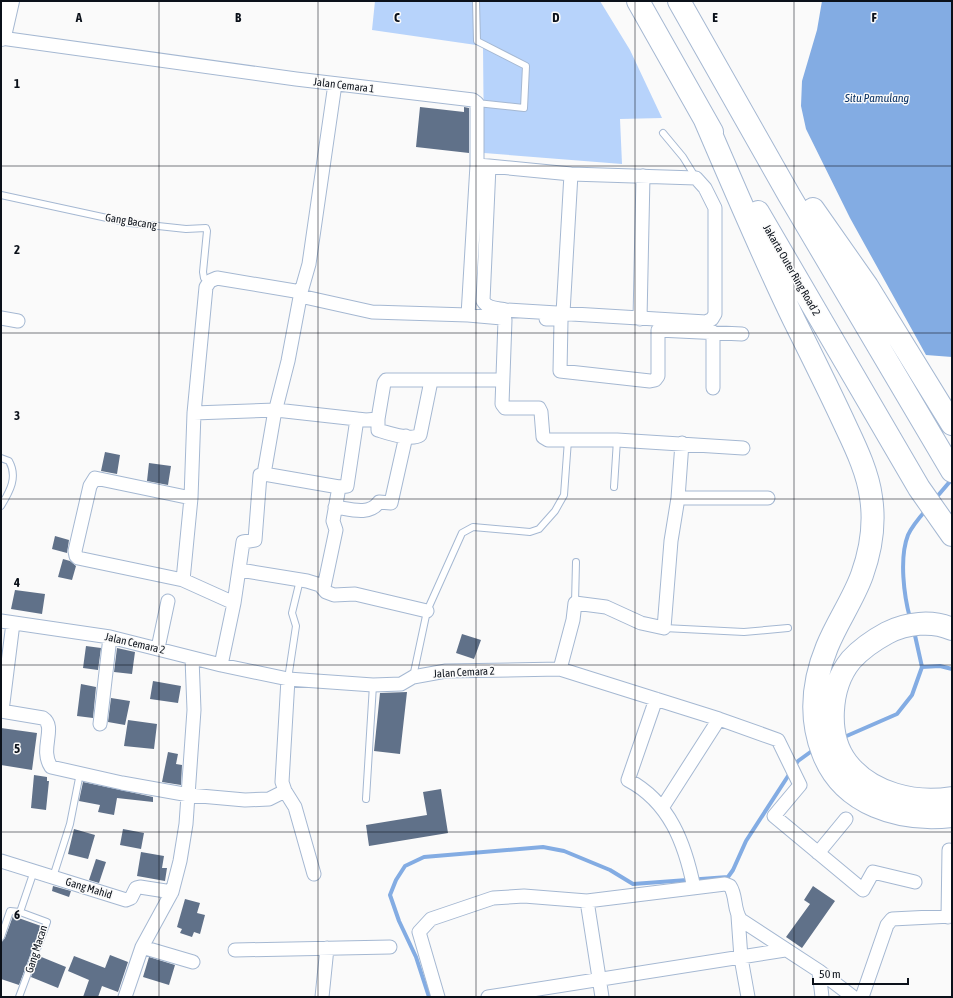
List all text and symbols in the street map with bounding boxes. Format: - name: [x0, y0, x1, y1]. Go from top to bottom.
- text: A: [75, 10, 83, 25]
- text: B: [235, 10, 242, 25]
- text: C: [394, 10, 400, 25]
- text: D: [552, 10, 560, 25]
- text: E: [712, 10, 718, 25]
- text: F: [871, 10, 877, 25]
- street label: Jalan Cemara 1: [313, 75, 375, 95]
- text: 1: [14, 76, 20, 91]
- water label: Situ Pamulang: [844, 91, 910, 105]
- street label: Gang Bacang: [104, 211, 158, 231]
- street label: Jakarta Outer Ring Road 2: [761, 222, 823, 318]
- text: 2: [14, 242, 20, 257]
- text: 3: [14, 408, 20, 423]
- text: 4: [13, 575, 20, 590]
- street label: Jalan Cemara 2: [104, 630, 166, 656]
- street label: Jalan Cemara 2: [433, 664, 495, 680]
- text: 5: [14, 741, 20, 756]
- street label: Gang Mahid: [64, 875, 114, 901]
- text: 6: [14, 907, 20, 922]
- street label: Gang Macan: [23, 924, 49, 974]
- scale bar: [813, 960, 908, 986]
- text: 50 m: [819, 967, 841, 981]

